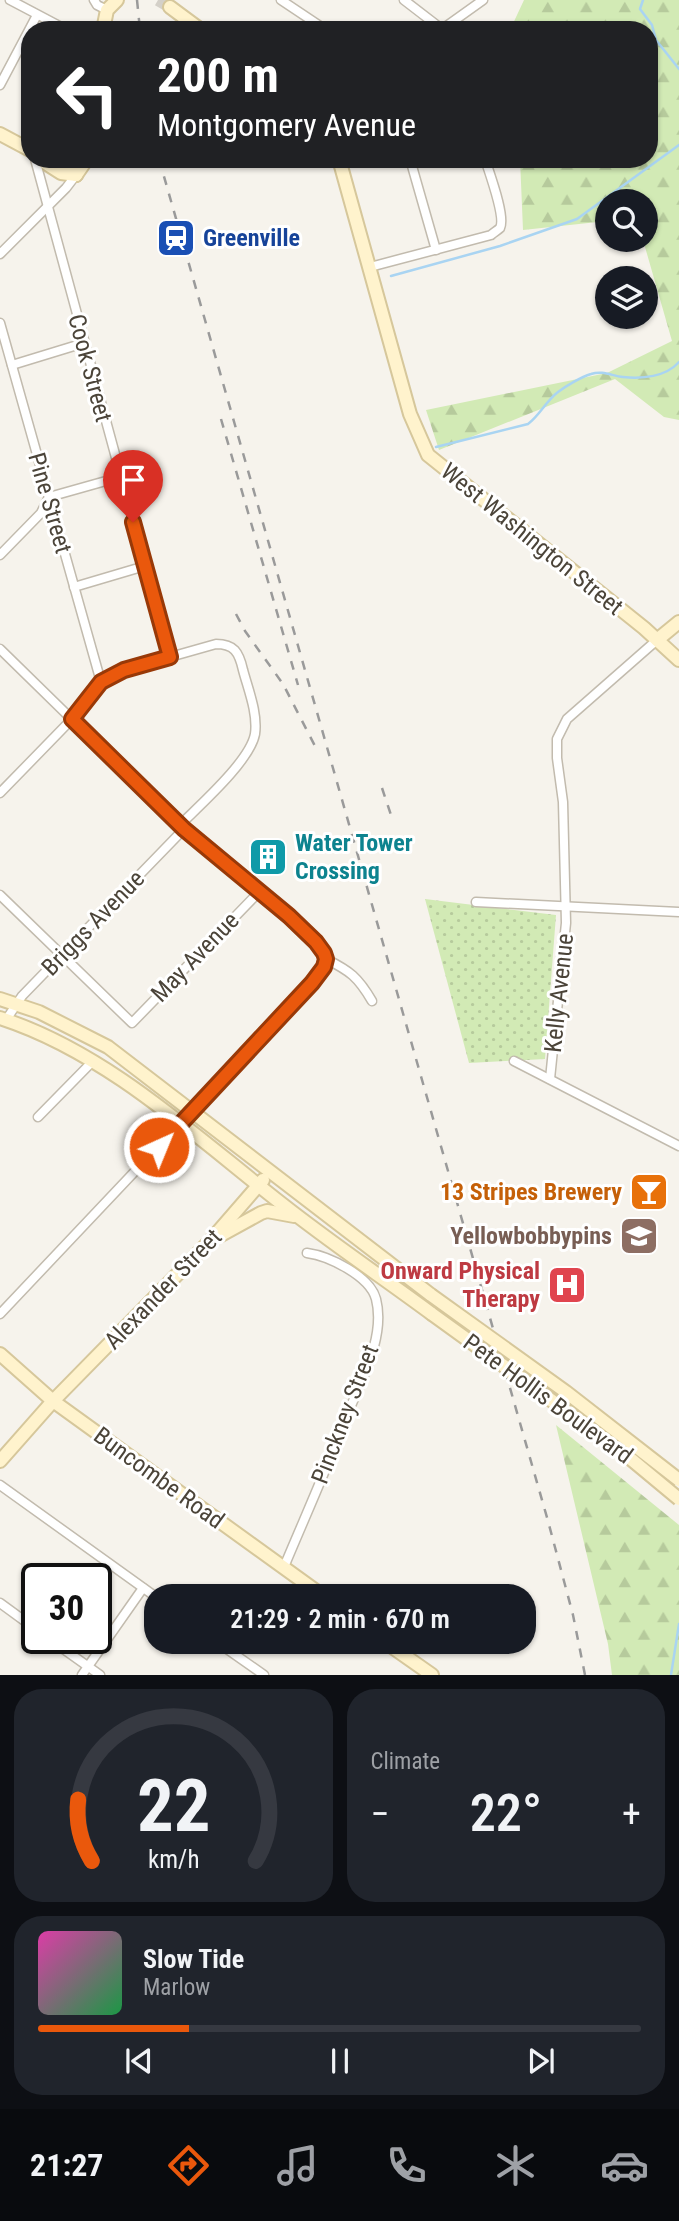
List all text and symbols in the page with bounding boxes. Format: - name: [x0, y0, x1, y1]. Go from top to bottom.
- text: 200 m: [157, 47, 279, 104]
- icon: left: [42, 49, 133, 140]
- text: Montgomery Avenue: [157, 106, 416, 144]
- map controls: [595, 189, 658, 329]
- button: search: [595, 189, 658, 252]
- station icon: Greenville: [155, 217, 197, 259]
- place label: Greenville: [203, 224, 300, 252]
- button: layers: [595, 266, 658, 329]
- street label: Cook Street: [62, 311, 118, 425]
- street label: Pine Street: [22, 449, 78, 557]
- pin: [103, 450, 163, 522]
- street label: West Washington Street: [435, 457, 629, 621]
- icon: arrive: [114, 461, 152, 499]
- place label: Water Tower Crossing: [295, 829, 413, 885]
- building icon: Water Tower Crossing: [247, 836, 289, 878]
- street label: Briggs Avenue: [36, 865, 150, 981]
- street label: May Avenue: [145, 906, 245, 1008]
- street label: Kelly Avenue: [539, 932, 579, 1054]
- position arrow: [122, 1110, 196, 1184]
- bar icon: 13 Stripes Brewery: [628, 1171, 670, 1213]
- place label: 13 Stripes Brewery: [440, 1178, 622, 1206]
- school or university icon: Yellowbobbypins: [618, 1215, 660, 1257]
- place label: Yellowbobbypins: [450, 1222, 612, 1250]
- street label: Alexander Street: [99, 1223, 227, 1355]
- place label: Onward Physical Therapy: [381, 1257, 540, 1313]
- hospital icon: Onward Physical Therapy: [546, 1264, 588, 1306]
- street label: Pete Hollis Boulevard: [458, 1328, 638, 1470]
- street label: Pinckney Street: [306, 1340, 384, 1488]
- street label: Buncombe Road: [88, 1421, 230, 1535]
- speed limit sign: 30: [21, 1563, 112, 1654]
- text: 21:29 · 2 min · 670 m: [230, 1604, 450, 1634]
- text: Climate: [371, 1748, 440, 1775]
- text: 22: [136, 1764, 210, 1850]
- text: 22°: [470, 1783, 542, 1844]
- text: −: [371, 1792, 390, 1836]
- text: +: [622, 1792, 641, 1836]
- text: km/h: [148, 1845, 199, 1874]
- text: Slow Tide: [143, 1944, 244, 1974]
- text: Marlow: [143, 1974, 210, 2001]
- icon: previous: [120, 2042, 158, 2080]
- icon: pause: [321, 2042, 359, 2080]
- icon: next: [522, 2042, 560, 2080]
- icon: directions: [164, 2141, 213, 2190]
- icon: music: [273, 2141, 322, 2190]
- icon: phone: [382, 2141, 431, 2190]
- icon: climate: [491, 2141, 540, 2190]
- icon: car: [600, 2141, 649, 2190]
- text: 21:27: [30, 2146, 103, 2184]

